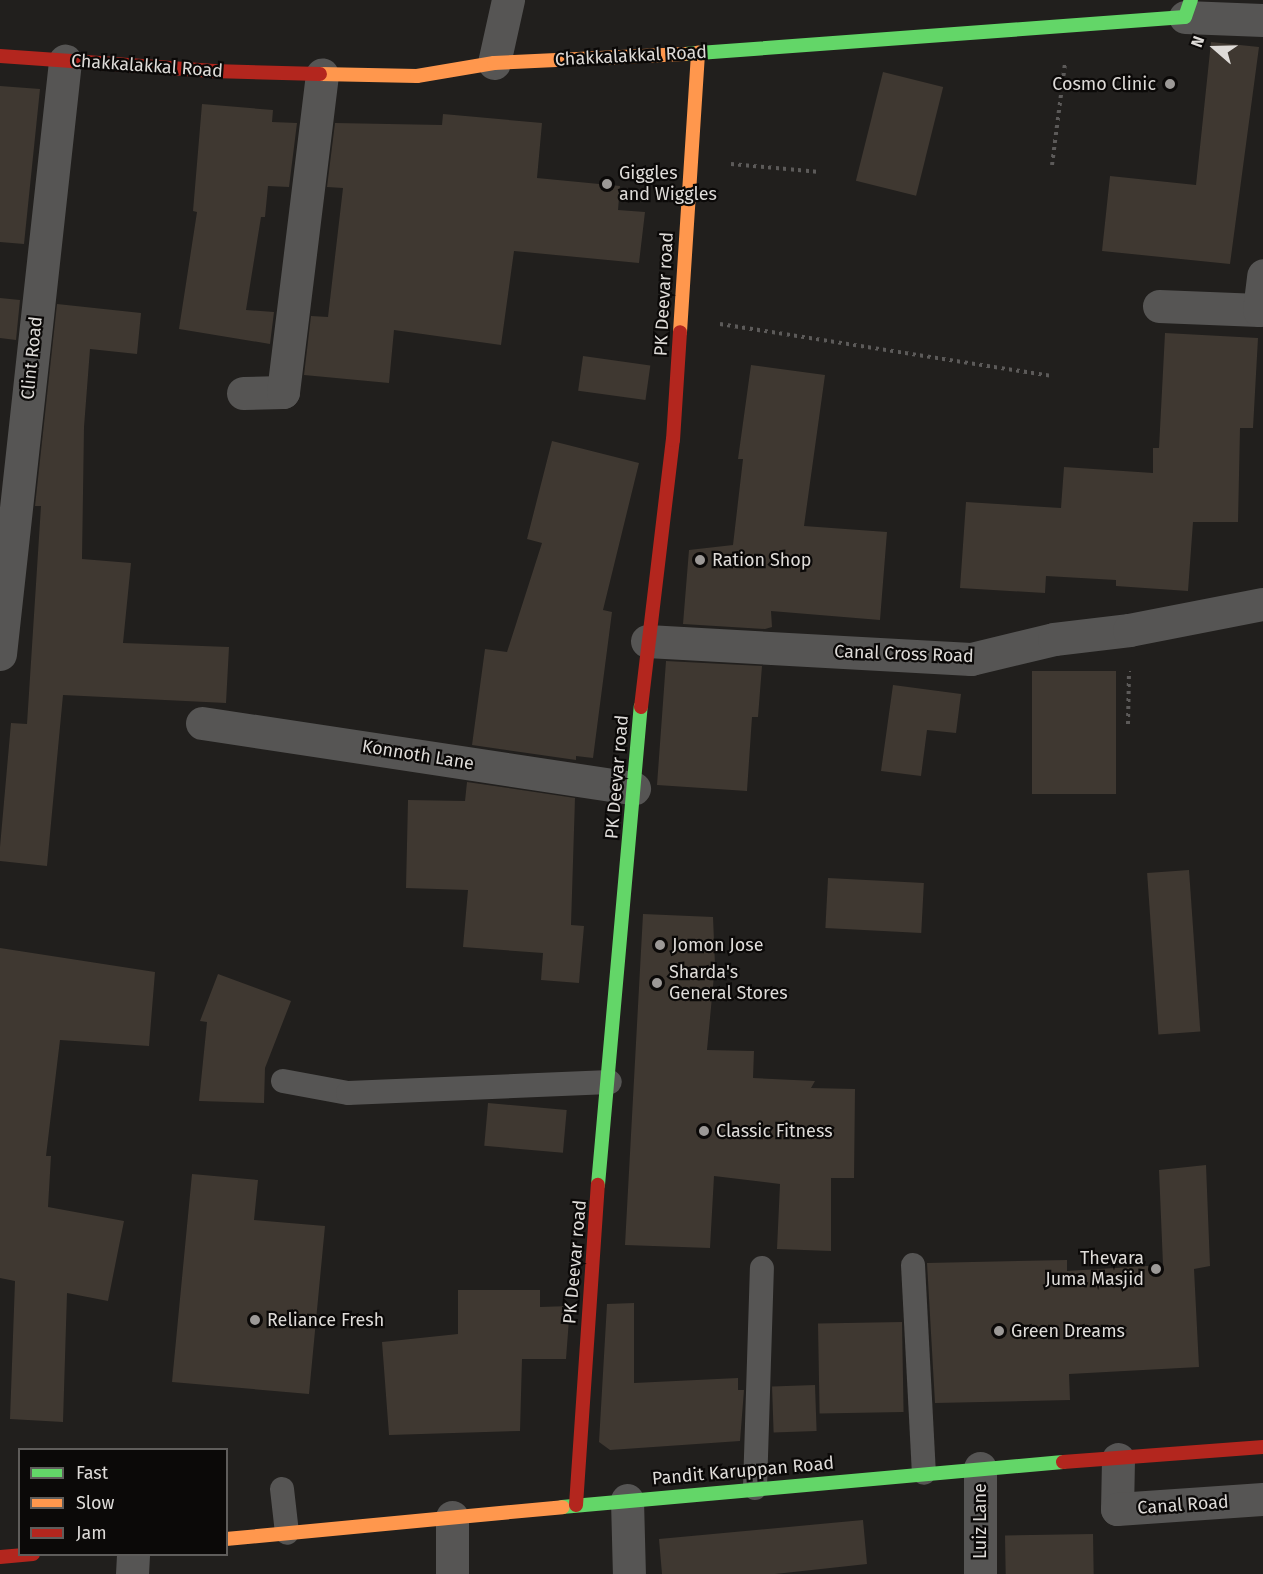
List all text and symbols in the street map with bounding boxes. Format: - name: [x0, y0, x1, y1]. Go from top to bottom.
- north arrow: [1185, 18, 1245, 78]
- text: N: [1187, 33, 1208, 50]
- street label: Chakkalakkal Road: [554, 41, 708, 71]
- street label: Chakkalakkal Road: [70, 50, 224, 82]
- place label: Cosmo Clinic: [1052, 73, 1156, 95]
- marker: Cosmo Clinic: [1161, 75, 1179, 93]
- place label: Giggles and Wiggles: [619, 163, 717, 206]
- marker: Giggles and Wiggles: [600, 177, 614, 191]
- street label: PK Deevar road: [650, 231, 678, 357]
- street label: Clint Road: [17, 315, 47, 401]
- place label: Ration Shop: [712, 549, 811, 571]
- marker: Ration Shop: [693, 553, 707, 567]
- street label: Canal Cross Road: [834, 641, 974, 667]
- street label: PK Deevar road: [601, 714, 633, 840]
- street label: Konnoth Lane: [360, 735, 476, 775]
- place label: Jomon Jose: [672, 934, 763, 956]
- marker: Jomon Jose: [653, 938, 667, 952]
- place label: Sharda's General Stores: [669, 962, 788, 1004]
- marker: Sharda's General Stores: [650, 976, 664, 990]
- place label: Classic Fitness: [716, 1120, 833, 1142]
- marker: Classic Fitness: [697, 1124, 711, 1138]
- street label: PK Deevar road: [559, 1199, 591, 1325]
- place label: Thevara Juma Masjid: [1045, 1248, 1144, 1290]
- marker: Thevara Juma Masjid: [1149, 1262, 1163, 1276]
- place label: Reliance Fresh: [267, 1309, 384, 1331]
- marker: Reliance Fresh: [248, 1313, 262, 1327]
- place label: Green Dreams: [1011, 1320, 1125, 1342]
- marker: Green Dreams: [992, 1324, 1006, 1338]
- legend: [18, 1448, 228, 1556]
- street label: Pandit Karuppan Road: [651, 1452, 835, 1490]
- text: Fast: [76, 1462, 108, 1484]
- street label: Luiz Lane: [969, 1483, 991, 1559]
- street label: Canal Road: [1137, 1491, 1229, 1519]
- text: Slow: [76, 1492, 114, 1514]
- text: Jam: [76, 1522, 107, 1544]

